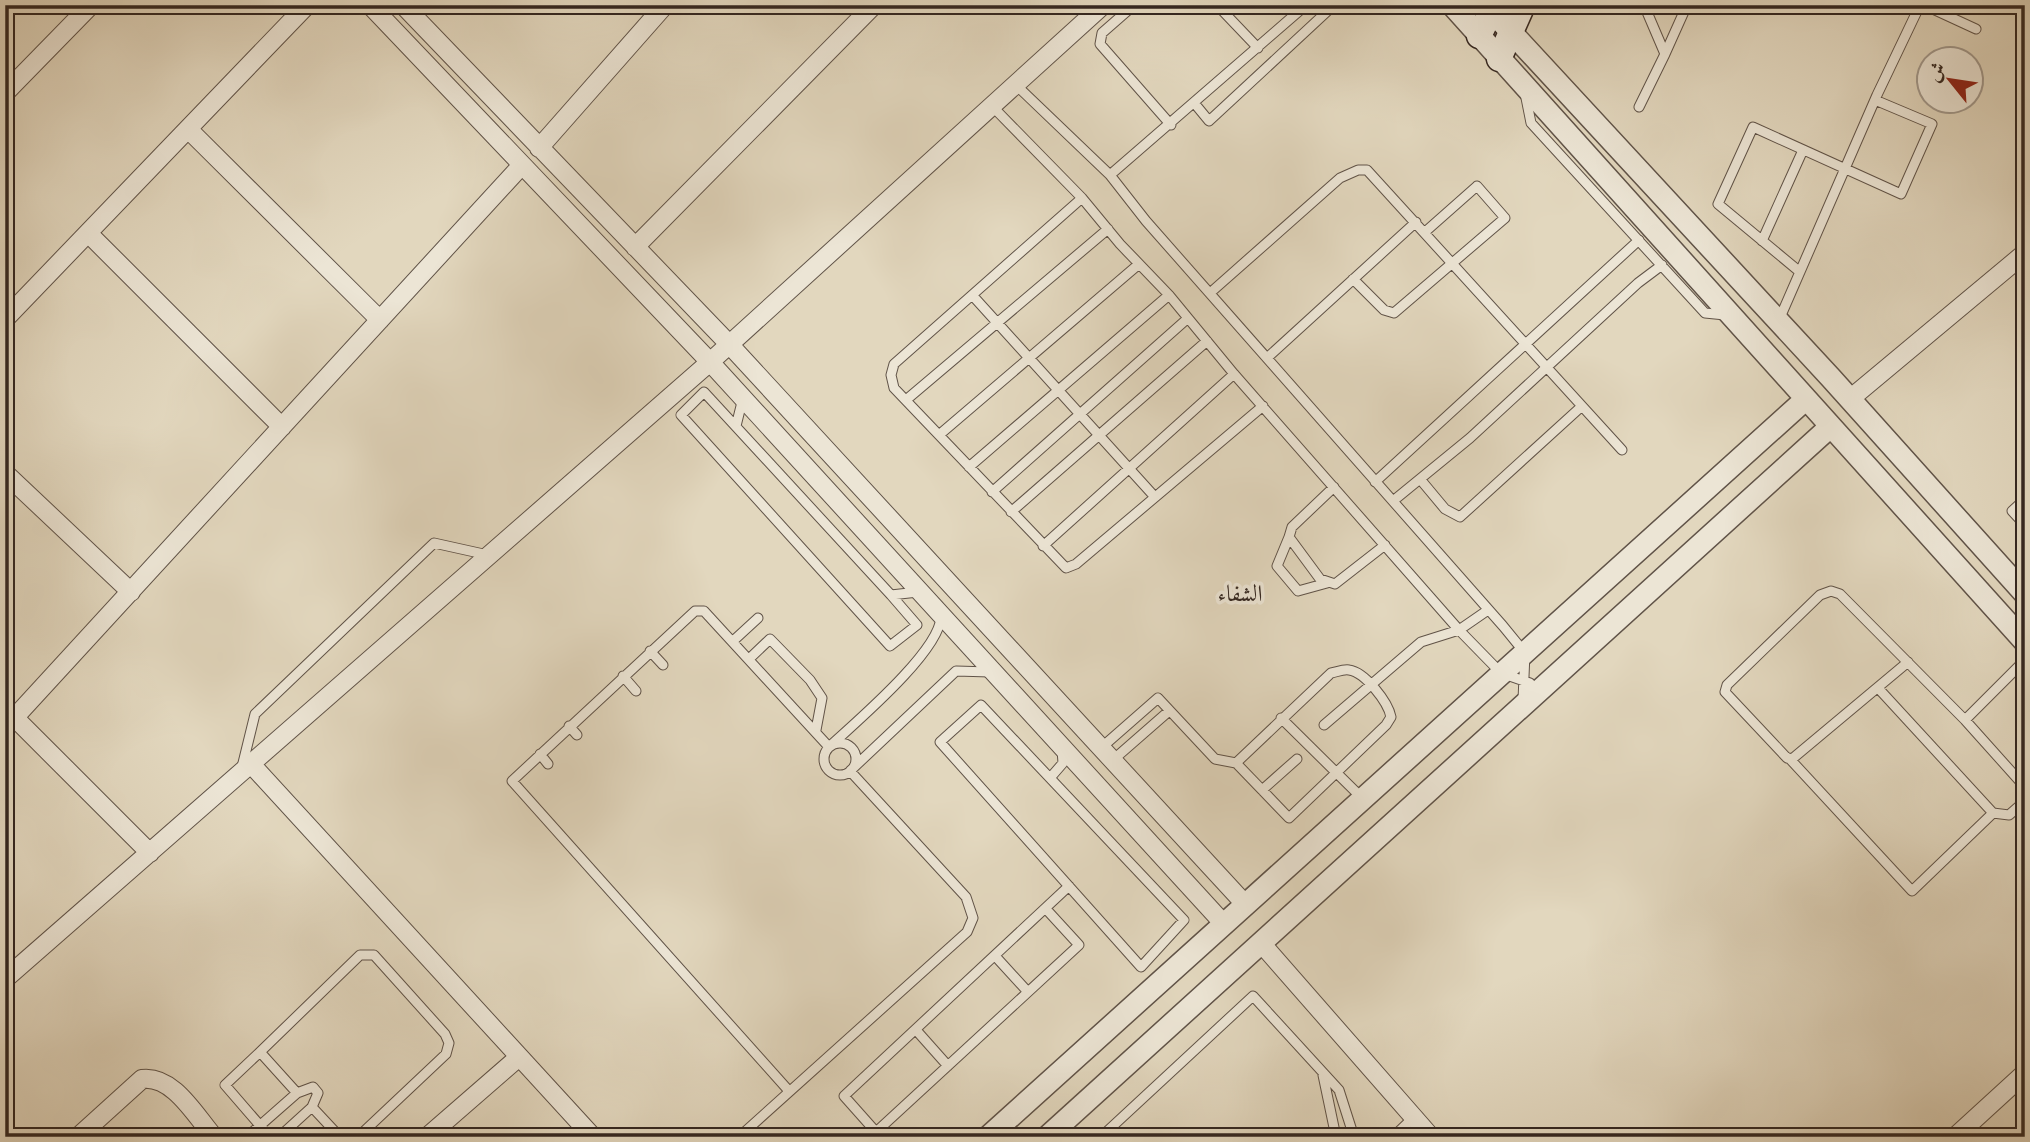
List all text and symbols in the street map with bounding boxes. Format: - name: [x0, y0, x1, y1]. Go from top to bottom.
- north arrow: [1914, 46, 1984, 116]
- text: ش: [1921, 58, 1950, 86]
- district label: الشفاء: [1218, 579, 1262, 607]

